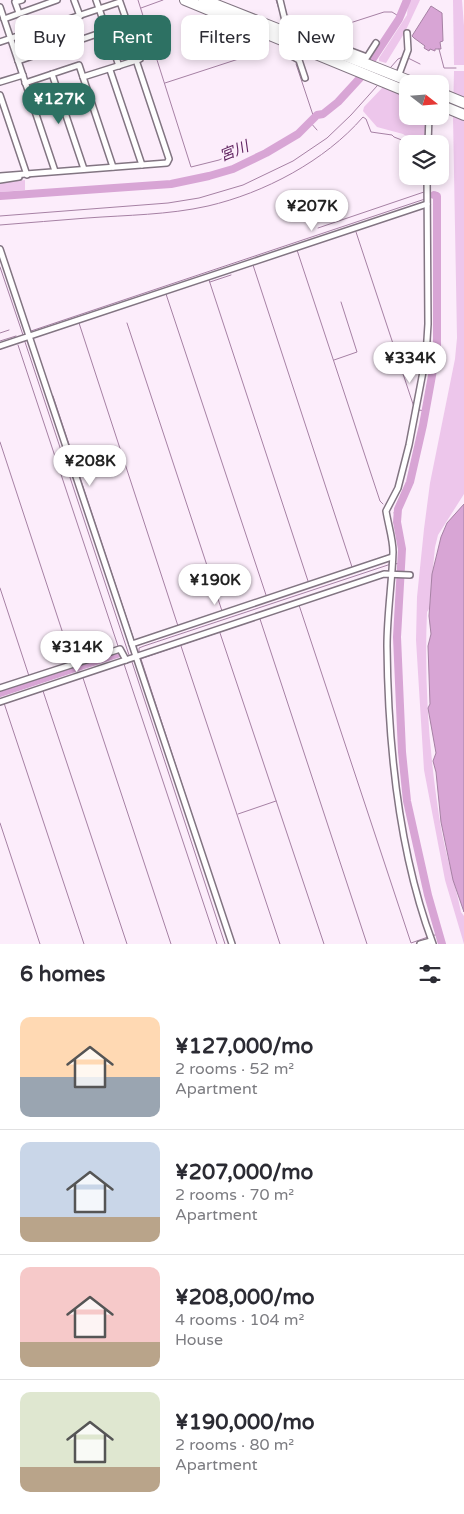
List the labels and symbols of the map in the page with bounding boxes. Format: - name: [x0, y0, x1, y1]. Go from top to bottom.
- north arrow: [399, 75, 449, 125]
- pin: ¥127K: [24, 82, 94, 125]
- water label: 宮川: [217, 136, 253, 165]
- pin: ¥207K: [277, 190, 347, 232]
- pin: ¥334K: [375, 342, 445, 384]
- pin: ¥208K: [55, 444, 125, 487]
- pin: ¥190K: [180, 564, 250, 606]
- pin: ¥314K: [42, 630, 112, 673]

